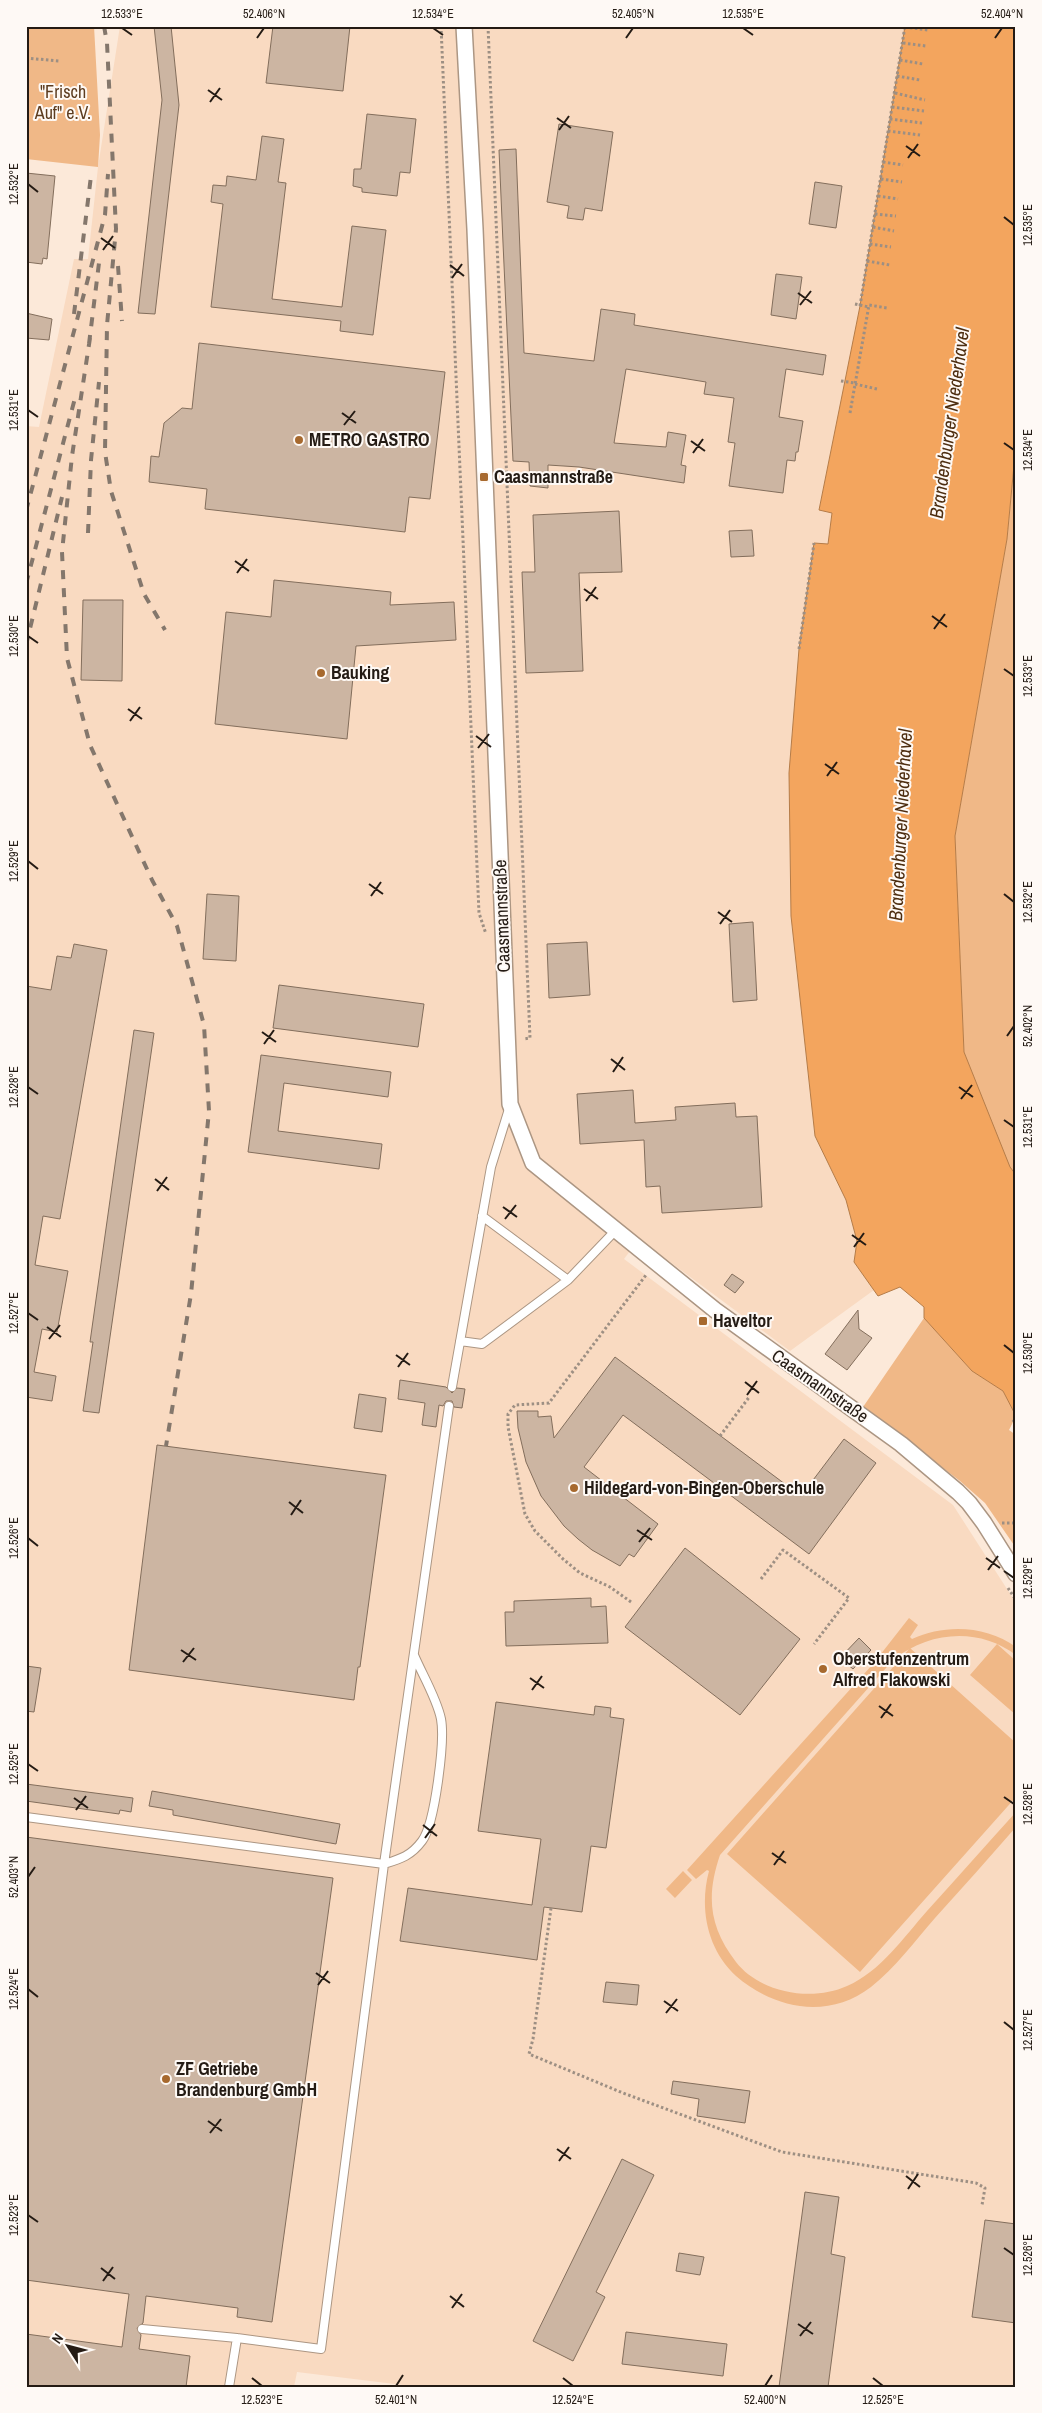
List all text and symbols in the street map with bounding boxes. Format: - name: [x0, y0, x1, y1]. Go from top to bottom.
- text: 12.533°E: [101, 6, 143, 22]
- text: 52.406°N: [243, 6, 285, 22]
- text: 12.534°E: [412, 6, 454, 22]
- text: 52.405°N: [612, 6, 654, 22]
- text: 12.535°E: [722, 6, 764, 22]
- text: 52.404°N: [981, 6, 1023, 22]
- park label: "Frisch Auf" e.V.: [34, 79, 91, 125]
- text: 12.532°E: [6, 163, 22, 205]
- text: 12.535°E: [1020, 204, 1036, 246]
- water label: Brandenburger Niederhavel: [923, 325, 975, 520]
- text: 12.531°E: [6, 389, 22, 431]
- place label: METRO GASTRO: [309, 427, 430, 452]
- text: 12.534°E: [1020, 429, 1036, 471]
- marker: METRO GASTRO: [293, 434, 305, 446]
- place label: Caasmannstraße: [494, 464, 613, 489]
- marker: Caasmannstraße: [478, 471, 490, 483]
- text: 12.530°E: [6, 615, 22, 657]
- text: 12.533°E: [1020, 655, 1036, 697]
- place label: Bauking: [331, 660, 389, 685]
- marker: Bauking: [315, 667, 327, 679]
- water label: Brandenburger Niederhavel: [882, 728, 918, 922]
- text: 12.529°E: [6, 840, 22, 882]
- street label: Caasmannstraße: [487, 859, 516, 973]
- text: 12.532°E: [1020, 881, 1036, 923]
- text: 52.402°N: [1020, 1005, 1036, 1047]
- text: 12.528°E: [6, 1066, 22, 1108]
- text: 12.531°E: [1020, 1106, 1036, 1148]
- text: 12.527°E: [6, 1292, 22, 1334]
- place label: Haveltor: [713, 1308, 772, 1333]
- marker: Haveltor: [697, 1315, 709, 1327]
- text: 12.530°E: [1020, 1332, 1036, 1374]
- street label: Caasmannstraße: [767, 1343, 874, 1428]
- place label: Hildegard-von-Bingen-Oberschule: [584, 1475, 824, 1500]
- marker: Hildegard-von-Bingen-Oberschule: [568, 1482, 580, 1494]
- text: 12.526°E: [6, 1517, 22, 1559]
- text: 12.529°E: [1020, 1557, 1036, 1599]
- place label: Oberstufenzentrum Alfred Flakowski: [833, 1646, 969, 1692]
- marker: Oberstufenzentrum Alfred Flakowski: [817, 1663, 829, 1675]
- text: 12.525°E: [6, 1743, 22, 1785]
- text: 12.528°E: [1020, 1783, 1036, 1825]
- text: 52.403°N: [6, 1856, 22, 1898]
- text: 12.524°E: [6, 1968, 22, 2010]
- text: 12.527°E: [1020, 2009, 1036, 2051]
- place label: ZF Getriebe Brandenburg GmbH: [176, 2056, 317, 2102]
- marker: ZF Getriebe Brandenburg GmbH: [160, 2073, 172, 2085]
- text: 12.523°E: [6, 2194, 22, 2236]
- text: 12.526°E: [1020, 2234, 1036, 2276]
- north arrow: [42, 2320, 92, 2370]
- text: N: [48, 2330, 67, 2347]
- text: 12.523°E: [241, 2392, 283, 2408]
- text: 52.401°N: [375, 2392, 417, 2408]
- text: 12.524°E: [552, 2392, 594, 2408]
- text: 52.400°N: [744, 2392, 786, 2408]
- text: 12.525°E: [862, 2392, 904, 2408]

